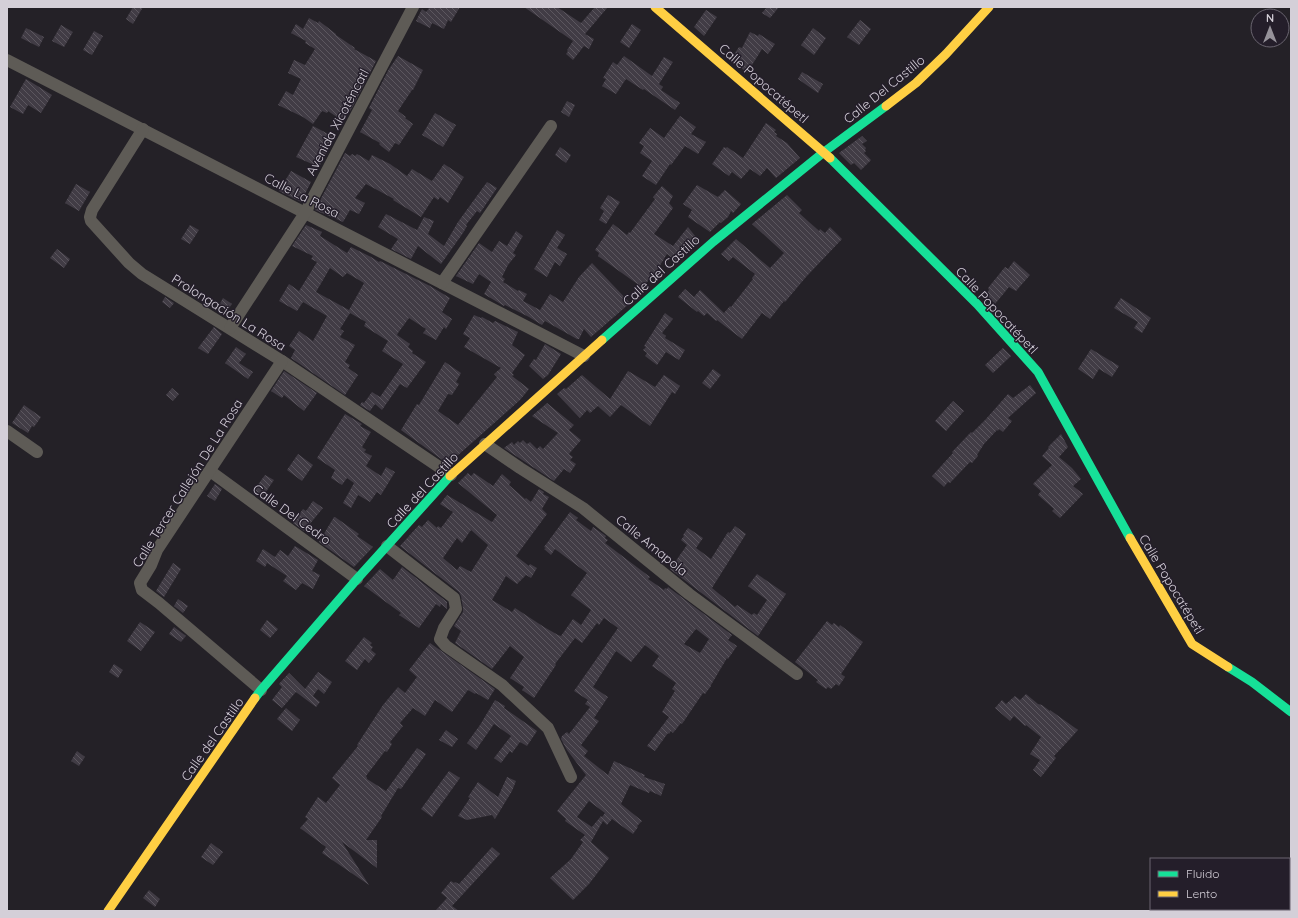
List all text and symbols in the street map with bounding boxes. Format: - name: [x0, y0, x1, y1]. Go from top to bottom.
- north arrow: [1250, 8, 1290, 48]
- text: N: [1266, 11, 1274, 25]
- street label: Calle Popocatépetl: [716, 40, 812, 126]
- street label: Calle Del Castillo: [840, 51, 928, 127]
- street label: Avenida Xicoténcatl: [302, 66, 372, 178]
- street label: Calle La Rosa: [262, 169, 342, 221]
- street label: Calle del Castillo: [619, 231, 703, 309]
- street label: Calle Popocatépetl: [953, 263, 1041, 357]
- street label: Prolongación La Rosa: [169, 270, 289, 354]
- street label: Calle Tercer Callejón De La Rosa: [128, 396, 246, 570]
- street label: Calle del Castillo: [383, 449, 461, 531]
- street label: Calle Del Cedro: [250, 480, 334, 548]
- street label: Calle Amapola: [613, 511, 691, 579]
- street label: Calle Popocatépetl: [1136, 531, 1208, 637]
- street label: Calle del Castillo: [177, 694, 247, 784]
- legend: [1150, 858, 1290, 910]
- text: Fluido: [1186, 866, 1219, 881]
- text: Lento: [1186, 886, 1217, 901]

